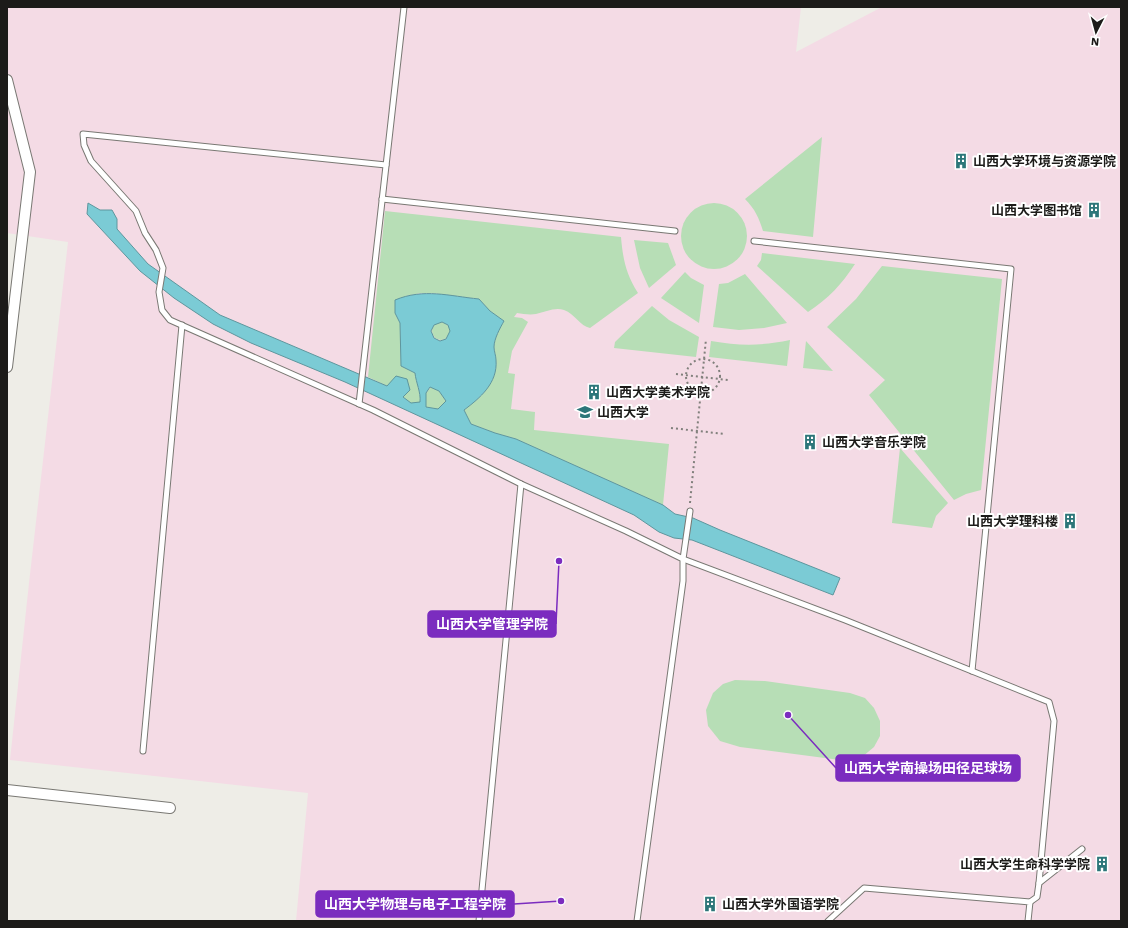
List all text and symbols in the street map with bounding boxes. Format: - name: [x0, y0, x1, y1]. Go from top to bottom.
- north arrow: [1076, 12, 1116, 52]
- text: N: [1090, 35, 1100, 48]
- building icon: 山西大学环境与资源学院: [952, 152, 970, 170]
- place label: 山西大学环境与资源学院: [973, 154, 1116, 169]
- building icon: 山西大学图书馆: [1085, 201, 1103, 219]
- place label: 山西大学图书馆: [991, 203, 1082, 218]
- building icon: 山西大学美术学院: [585, 383, 603, 401]
- place label: 山西大学美术学院: [606, 385, 710, 400]
- school or university icon: 山西大学: [576, 403, 594, 421]
- place label: 山西大学: [597, 405, 649, 420]
- building icon: 山西大学音乐学院: [801, 433, 819, 451]
- place label: 山西大学音乐学院: [822, 435, 926, 450]
- building icon: 山西大学理科楼: [1061, 512, 1079, 530]
- place label: 山西大学理科楼: [967, 514, 1058, 529]
- callout: 山西大学管理学院: [428, 611, 556, 637]
- text: 山西大学管理学院: [436, 616, 548, 632]
- callout: 山西大学南操场田径足球场: [836, 755, 1020, 781]
- text: 山西大学南操场田径足球场: [844, 760, 1012, 776]
- building icon: 山西大学生命科学学院: [1093, 855, 1111, 873]
- place label: 山西大学生命科学学院: [960, 857, 1090, 872]
- callout: 山西大学物理与电子工程学院: [316, 891, 514, 917]
- building icon: 山西大学外国语学院: [701, 895, 719, 913]
- text: 山西大学物理与电子工程学院: [324, 896, 506, 912]
- place label: 山西大学外国语学院: [722, 897, 839, 912]

